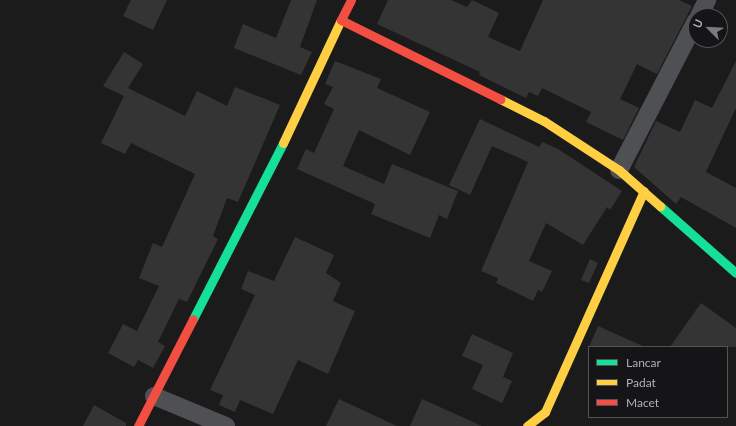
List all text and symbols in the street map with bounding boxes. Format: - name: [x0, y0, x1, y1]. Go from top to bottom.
- north arrow: [688, 8, 728, 48]
- text: U: [690, 17, 705, 30]
- legend: [588, 346, 728, 418]
- text: Lancar: [626, 355, 661, 370]
- text: Padat: [626, 375, 656, 390]
- text: Macet: [626, 395, 659, 410]

